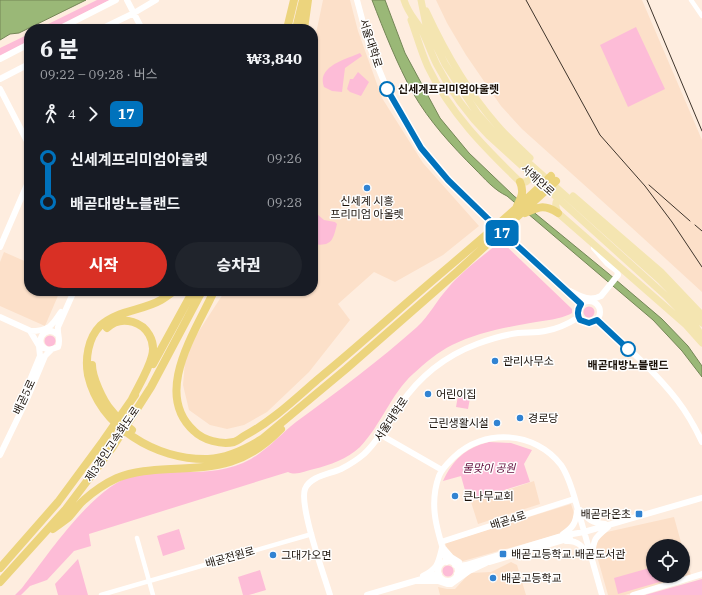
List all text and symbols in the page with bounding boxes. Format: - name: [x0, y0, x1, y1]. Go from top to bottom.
- street label: 서울대학로: [357, 17, 385, 69]
- text: 6 분: [40, 34, 79, 63]
- text: ₩3,840: [246, 49, 302, 68]
- text: 09:22 – 09:28 · 버스: [40, 66, 158, 83]
- marker: 신세계프리미엄아울렛: [379, 81, 395, 97]
- place label: 신세계프리미엄아울렛: [398, 82, 499, 96]
- icon: walk: [40, 103, 62, 125]
- icon: forward: [82, 103, 104, 125]
- text: 17: [118, 105, 135, 123]
- text: 4: [68, 106, 76, 123]
- text: 신세계프리미엄아울렛: [70, 150, 208, 169]
- text: 09:26: [267, 150, 302, 167]
- street label: 서해안로: [518, 161, 558, 199]
- marker: 신세계 시흥 프리미엄 아울렛: [362, 183, 372, 193]
- text: 배곧대방노블랜드: [70, 194, 180, 213]
- text: 09:28: [267, 194, 302, 211]
- place label: 신세계 시흥 프리미엄 아울렛: [330, 194, 404, 221]
- line badge: 17: [484, 220, 520, 246]
- text: 17: [494, 224, 510, 242]
- button: 시작: [40, 242, 167, 288]
- button: 승차권: [175, 242, 302, 288]
- marker: 배곧대방노블랜드: [620, 341, 636, 357]
- place label: 관리사무소: [503, 354, 554, 368]
- marker: 관리사무소: [490, 356, 500, 366]
- place label: 배곧대방노블랜드: [588, 358, 668, 372]
- street label: 배곧5로: [10, 377, 38, 417]
- place label: 어린이집: [436, 387, 476, 401]
- marker: 어린이집: [423, 389, 433, 399]
- street label: 서울대학로: [371, 394, 411, 444]
- street label: 제3경인고속화도로: [82, 404, 142, 484]
- place label: 경로당: [528, 411, 558, 425]
- marker: 경로당: [515, 413, 525, 423]
- place label: 근린생활시설: [428, 416, 489, 430]
- marker: 근린생활시설: [492, 418, 502, 428]
- park label: 물맞이 공원: [463, 461, 516, 475]
- place label: 큰나무교회: [463, 489, 514, 503]
- marker: 큰나무교회: [450, 491, 460, 501]
- place label: 배곧라온초: [580, 507, 631, 521]
- street label: 배곧4로: [488, 508, 528, 532]
- marker: 배곧라온초: [634, 509, 644, 519]
- map controls: [646, 539, 690, 583]
- button: locate: [646, 539, 690, 583]
- street label: 배곧전원로: [204, 543, 256, 571]
- place label: 배곧고등학교.배곧도서관: [511, 547, 625, 561]
- place label: 그대가오면: [281, 548, 332, 562]
- marker: 배곧고등학교.배곧도서관: [498, 549, 508, 559]
- marker: 그대가오면: [268, 550, 278, 560]
- place label: 배곧고등학교: [501, 571, 562, 585]
- marker: 배곧고등학교: [488, 573, 498, 583]

